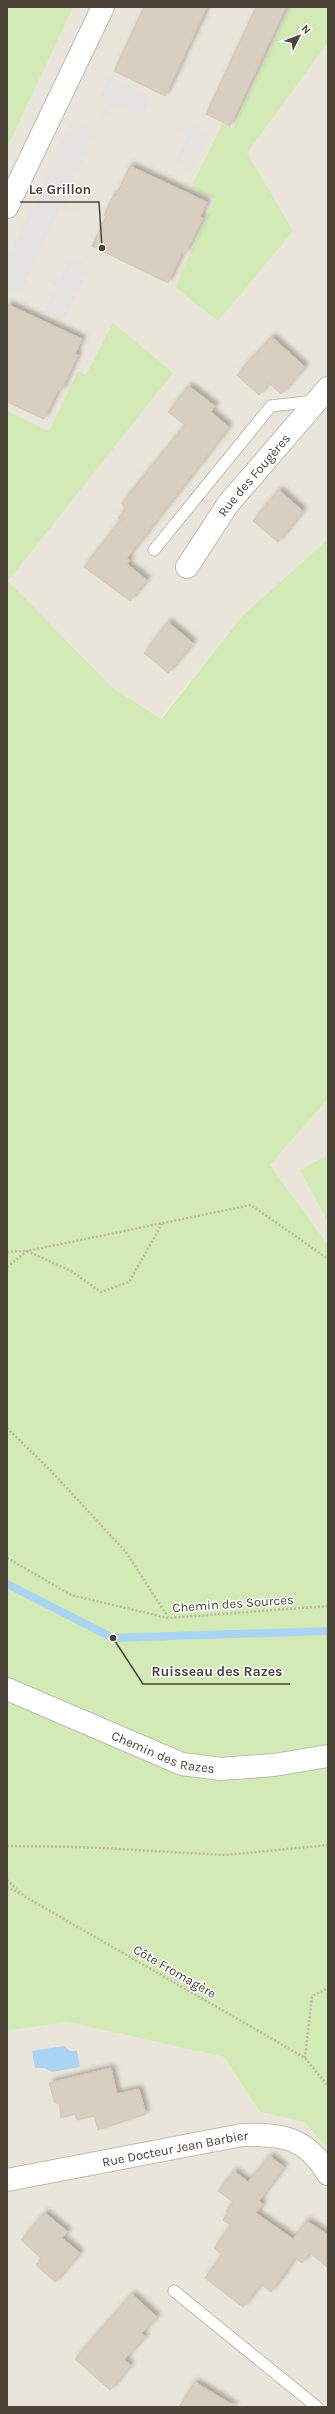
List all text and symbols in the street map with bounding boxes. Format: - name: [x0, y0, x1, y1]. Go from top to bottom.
- north arrow: [279, 16, 319, 56]
- text: N: [299, 22, 313, 37]
- callout: Le Grillon: [20, 176, 99, 202]
- text: Le Grillon: [29, 181, 91, 198]
- street label: Rue des Fougères: [215, 431, 293, 519]
- street label: Chemin des Sources: [172, 1592, 294, 1615]
- callout: Ruisseau des Razes: [143, 1658, 290, 1684]
- text: Ruisseau des Razes: [152, 1663, 282, 1680]
- street label: Chemin des Razes: [109, 1728, 216, 1776]
- street label: Côte Fromagère: [131, 1942, 219, 2001]
- street label: Rue Docteur Jean Barbier: [101, 2128, 248, 2170]

